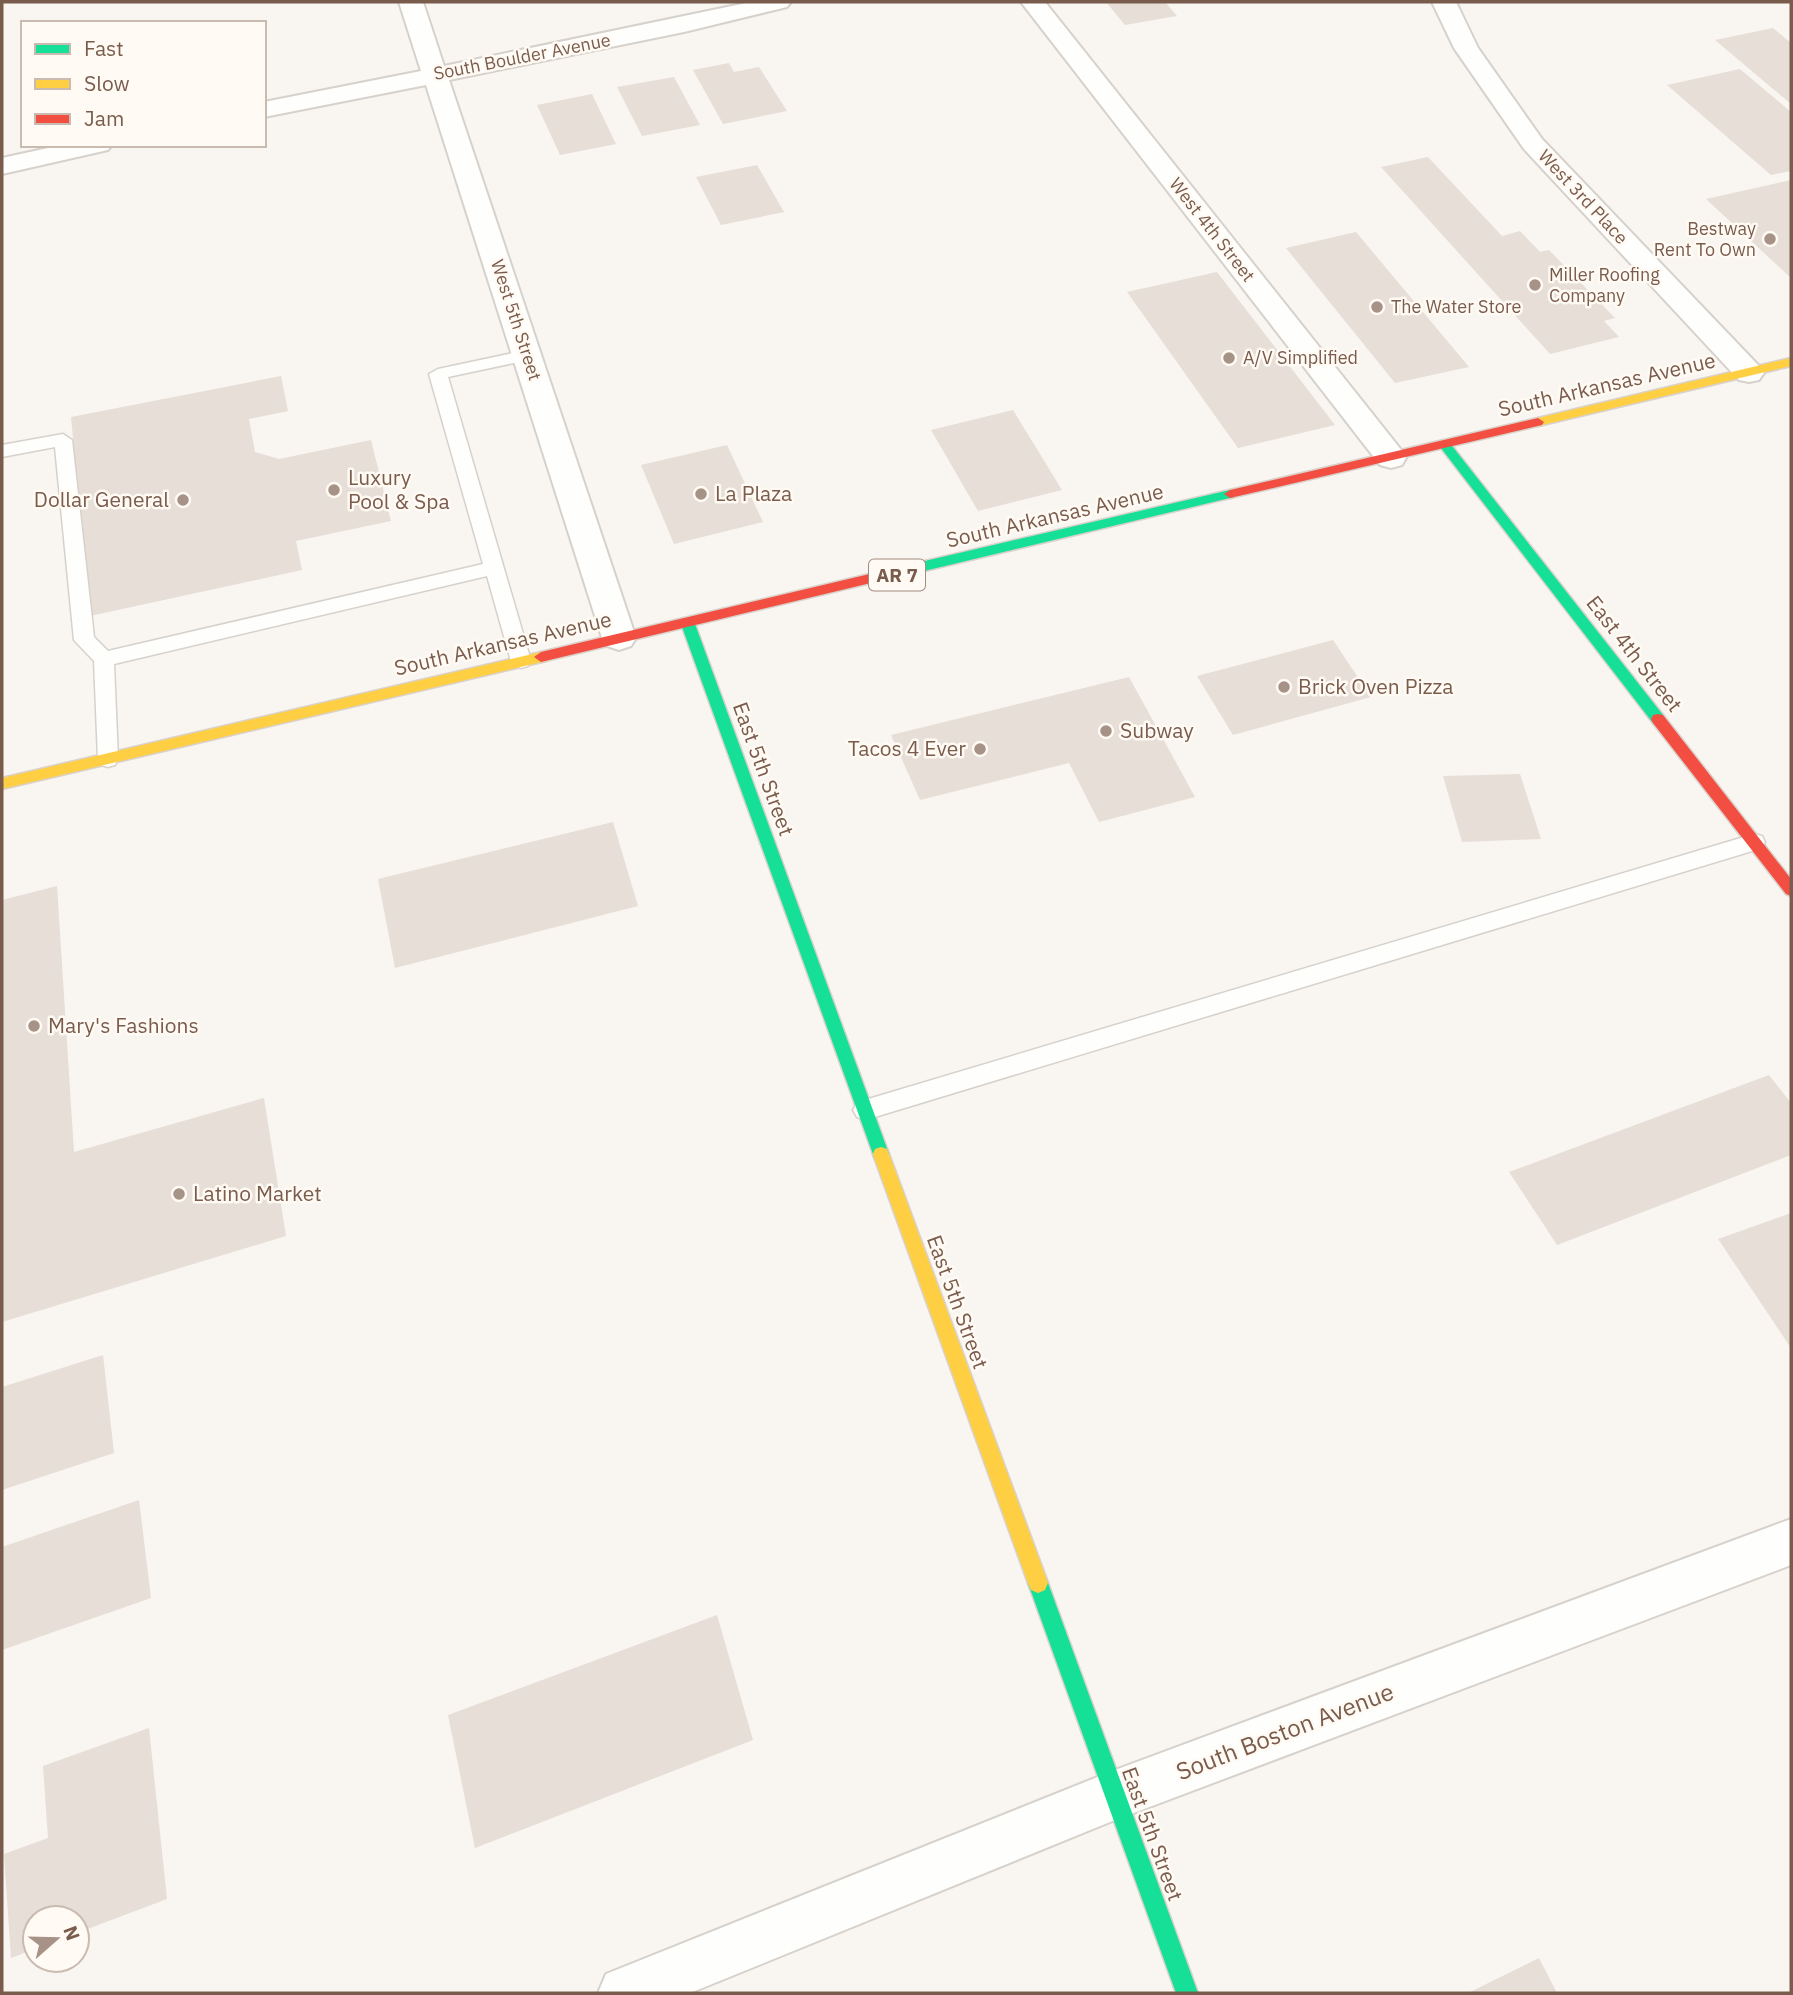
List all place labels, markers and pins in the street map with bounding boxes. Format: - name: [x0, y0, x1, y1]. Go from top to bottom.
- place label: Bestway Rent To Own: [1654, 217, 1756, 261]
- marker: Bestway Rent To Own: [1762, 231, 1778, 247]
- place label: Miller Roofing Company: [1549, 263, 1660, 307]
- marker: Miller Roofing Company: [1527, 277, 1543, 293]
- place label: The Water Store: [1391, 295, 1521, 318]
- marker: The Water Store: [1369, 299, 1385, 315]
- place label: A/V Simplified: [1243, 346, 1358, 369]
- marker: A/V Simplified: [1221, 350, 1237, 366]
- place label: Luxury Pool & Spa: [348, 463, 450, 515]
- place label: La Plaza: [715, 479, 792, 507]
- marker: Luxury Pool & Spa: [326, 482, 342, 498]
- place label: Dollar General: [34, 485, 169, 513]
- marker: La Plaza: [693, 486, 709, 502]
- marker: Dollar General: [175, 492, 191, 508]
- place label: Brick Oven Pizza: [1298, 672, 1453, 700]
- marker: Brick Oven Pizza: [1276, 679, 1292, 695]
- place label: Subway: [1120, 716, 1194, 744]
- marker: Subway: [1098, 723, 1114, 739]
- place label: Tacos 4 Ever: [848, 734, 966, 762]
- marker: Tacos 4 Ever: [972, 741, 988, 757]
- place label: Mary's Fashions: [48, 1011, 199, 1039]
- marker: Mary's Fashions: [26, 1018, 42, 1034]
- place label: Latino Market: [193, 1179, 322, 1207]
- marker: Latino Market: [171, 1186, 187, 1202]

